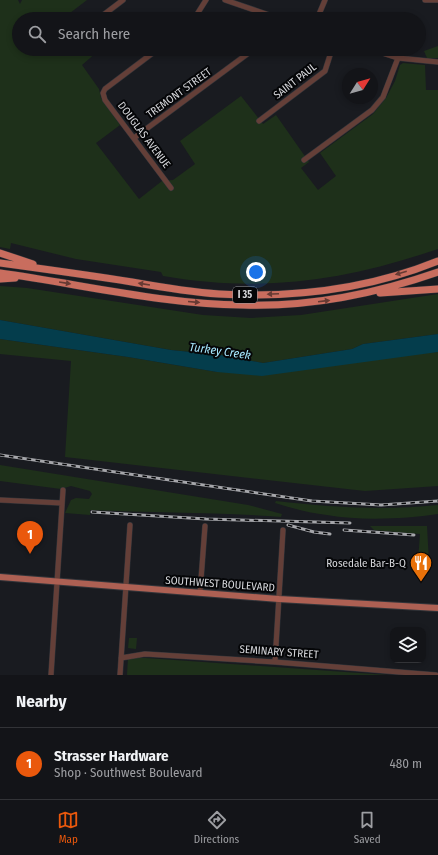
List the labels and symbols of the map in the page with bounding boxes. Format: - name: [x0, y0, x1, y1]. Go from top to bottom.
- street label: SAINT PAUL: [271, 60, 319, 102]
- street label: TREMONT STREET: [144, 65, 215, 121]
- north arrow: [342, 68, 378, 104]
- street label: DOUGLAS AVENUE: [115, 99, 173, 171]
- your location: [246, 262, 266, 282]
- one-way arrow: [395, 270, 407, 276]
- one-way arrow: [59, 280, 71, 286]
- one-way arrow: [138, 281, 150, 287]
- road number: I 35: [233, 287, 257, 303]
- one-way arrow: [266, 291, 279, 297]
- one-way arrow: [318, 298, 330, 304]
- one-way arrow: [188, 299, 200, 305]
- water label: Turkey Creek: [188, 340, 252, 362]
- pin: 1: [17, 521, 43, 554]
- restaurant icon: Rosedale Bar-B-Q: [408, 550, 434, 583]
- place label: Rosedale Bar-B-Q: [326, 557, 406, 570]
- street label: SOUTHWEST BOULEVARD: [165, 574, 275, 594]
- street label: SEMINARY STREET: [239, 643, 320, 661]

